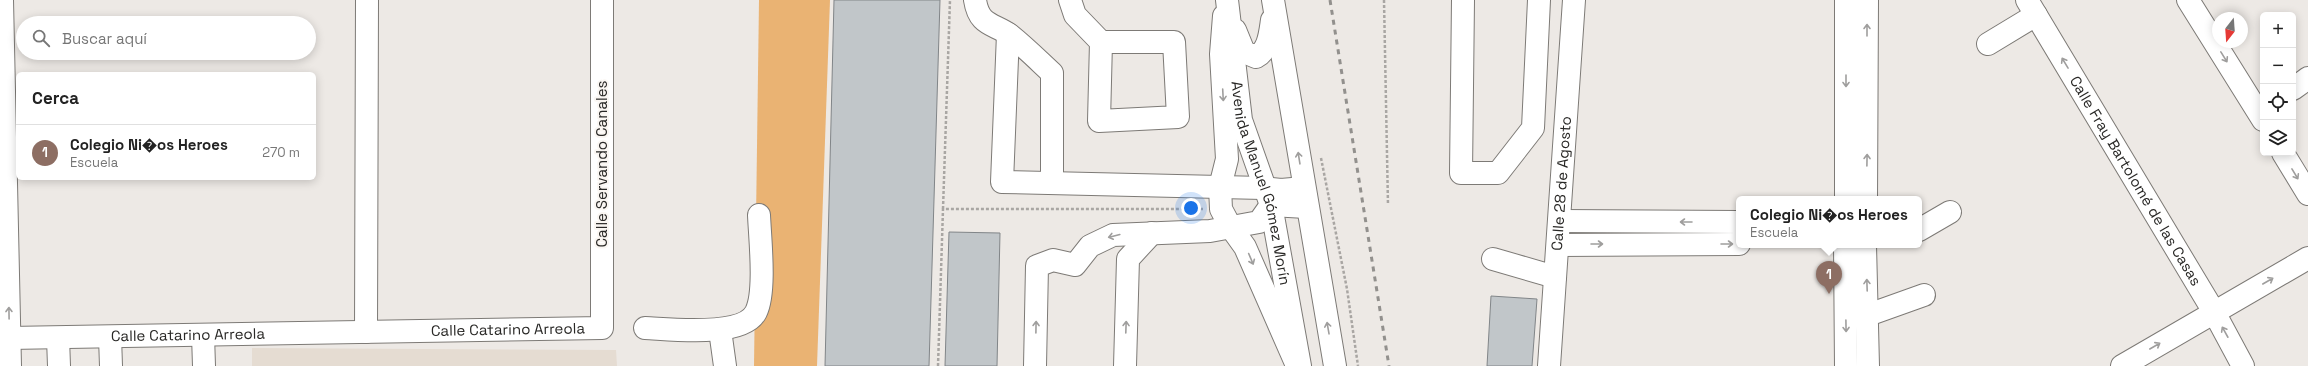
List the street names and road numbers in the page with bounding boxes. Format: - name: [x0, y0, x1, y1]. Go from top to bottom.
- street label: Calle Fray Bartolomé de las Casas: [2066, 72, 2206, 289]
- street label: Calle Servando Canales: [592, 80, 611, 248]
- street label: Avenida Manuel Gómez Morín: [1228, 80, 1295, 287]
- street label: Calle 28 de Agosto: [1547, 115, 1575, 251]
- street label: Calle Catarino Arreola: [431, 318, 586, 340]
- street label: Calle Catarino Arreola: [111, 324, 266, 345]

